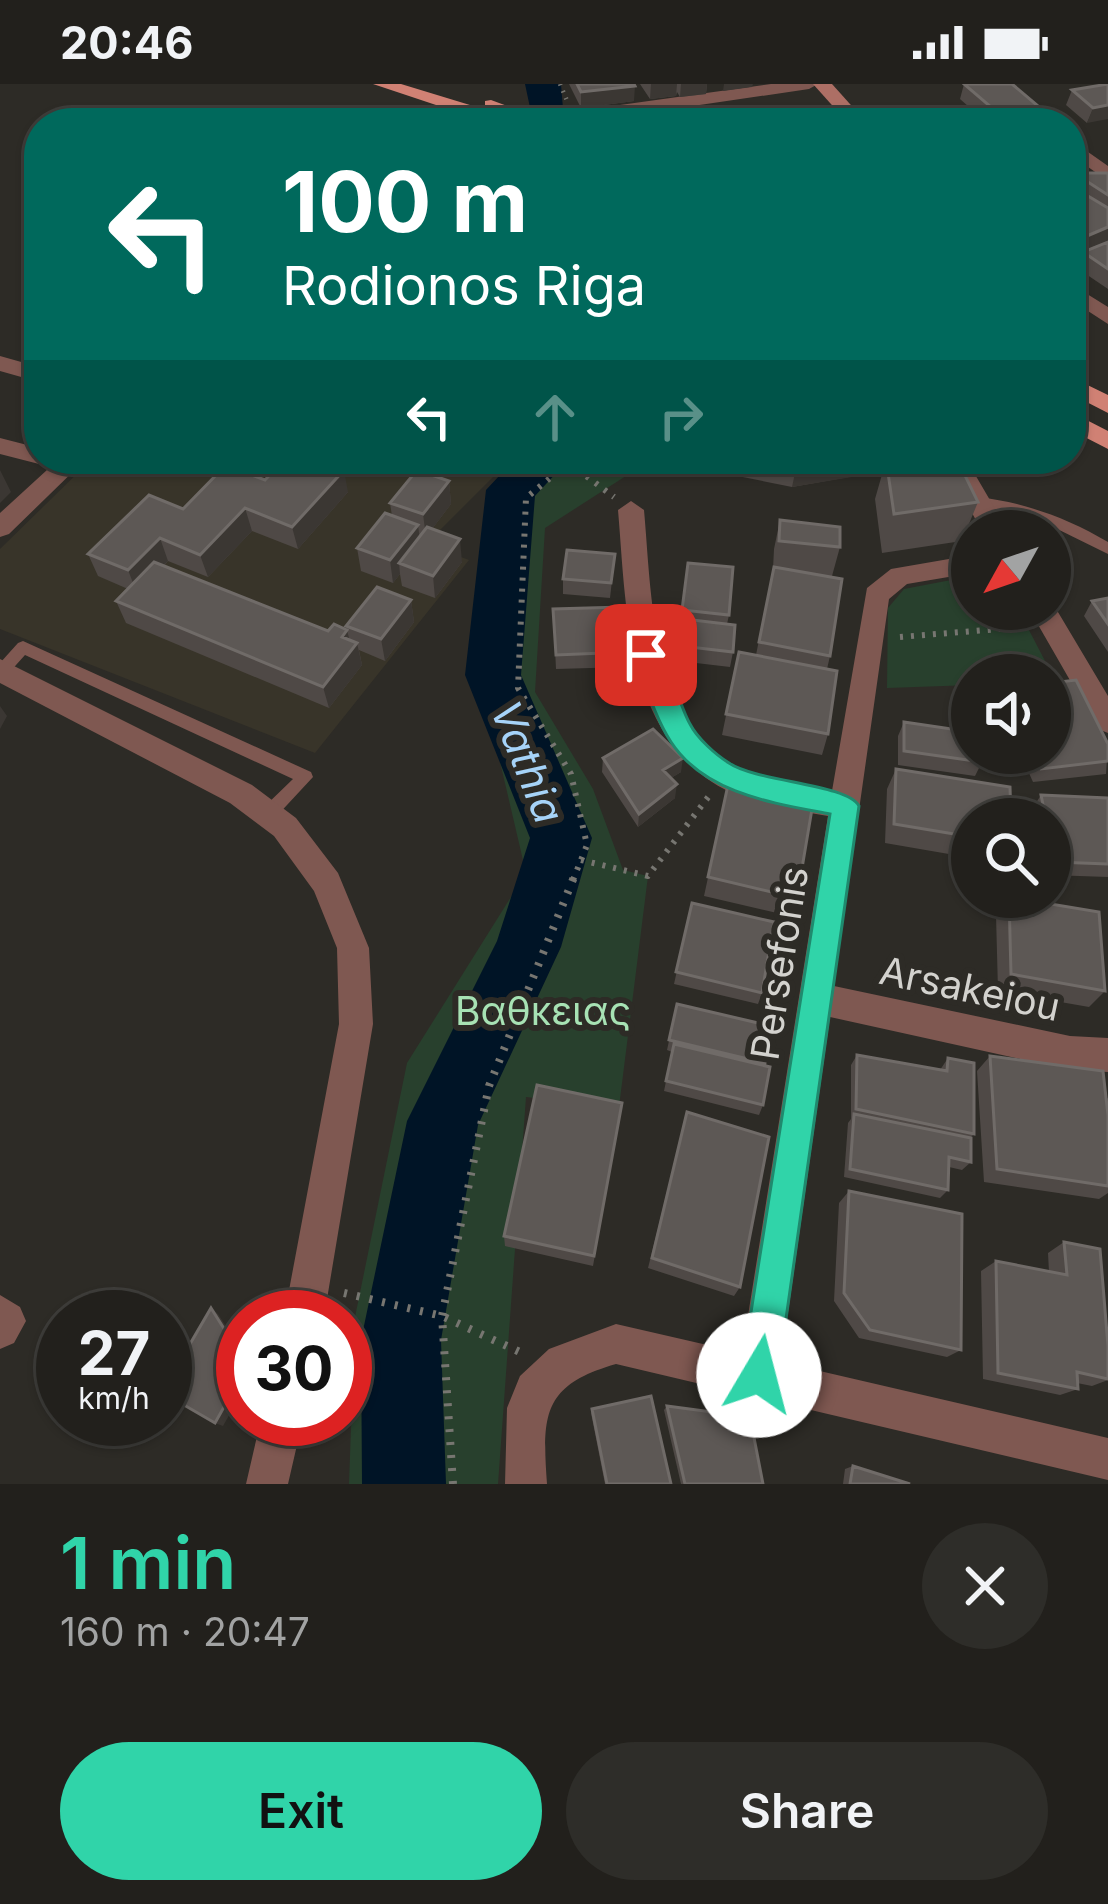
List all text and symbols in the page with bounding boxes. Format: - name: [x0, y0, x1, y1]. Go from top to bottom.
- text: 20:46: [60, 15, 193, 70]
- text: 100 m: [282, 151, 528, 252]
- icon: left: [84, 156, 240, 312]
- text: Rodionos Riga: [282, 253, 646, 318]
- icon: left: [396, 384, 462, 450]
- icon: ahead: [522, 384, 588, 450]
- icon: right: [648, 384, 714, 450]
- north arrow: [951, 510, 1071, 630]
- map controls: [951, 510, 1071, 918]
- pin: [595, 604, 697, 706]
- icon: arrive: [613, 622, 679, 688]
- button: sound: [951, 654, 1071, 774]
- water label: Vathia: [481, 693, 575, 831]
- button: search: [951, 798, 1071, 918]
- street label: Persefonis: [741, 863, 817, 1063]
- street label: Arsakeiou: [875, 946, 1065, 1030]
- park label: Βαθκειας: [455, 987, 631, 1034]
- speed limit sign: 30: [216, 1290, 372, 1446]
- position arrow: [696, 1312, 822, 1438]
- text: 27: [78, 1317, 150, 1389]
- text: km/h: [78, 1380, 150, 1416]
- text: 1 min: [60, 1519, 236, 1606]
- button: close: [922, 1523, 1048, 1649]
- text: 160 m · 20:47: [60, 1608, 310, 1655]
- button: Exit: [60, 1742, 542, 1880]
- button: Share: [566, 1742, 1048, 1880]

